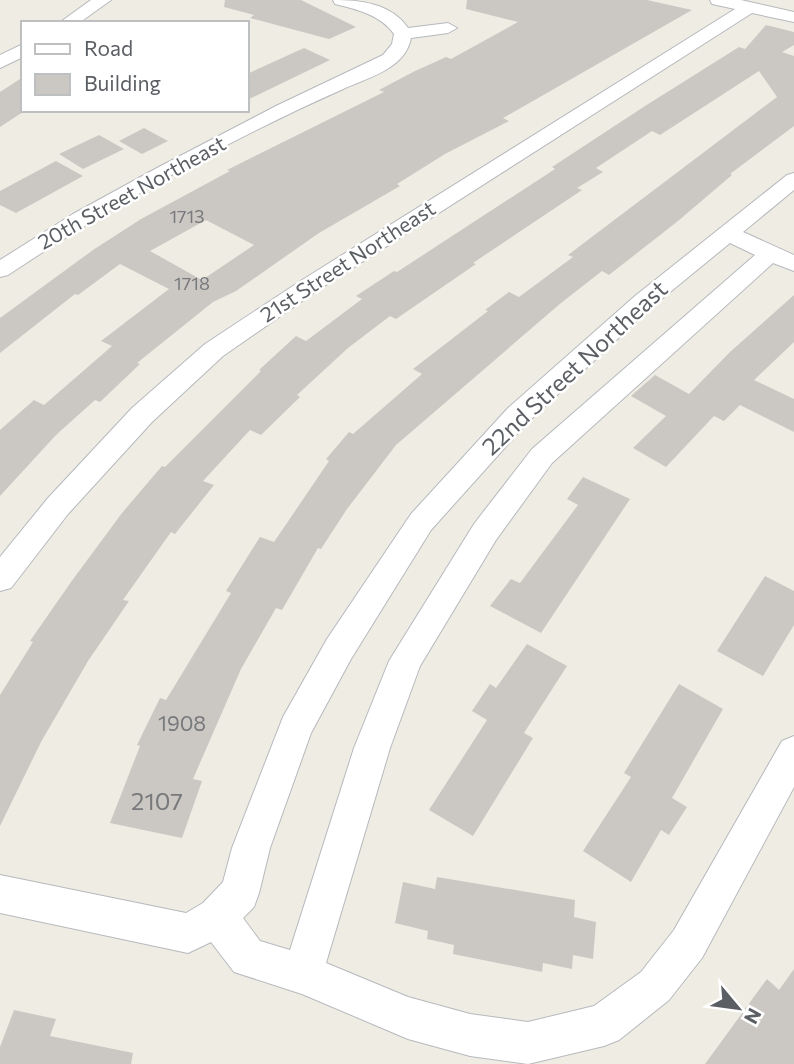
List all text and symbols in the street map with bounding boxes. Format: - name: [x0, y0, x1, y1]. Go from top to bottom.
- legend: [21, 21, 248, 112]
- text: Road: [84, 35, 133, 60]
- text: Building: [84, 70, 161, 95]
- street label: 20th Street Northeast: [33, 130, 230, 254]
- street label: 21st Street Northeast: [255, 195, 439, 327]
- house number: 1713: [169, 205, 205, 227]
- house number: 1718: [174, 272, 210, 294]
- street label: 22nd Street Northeast: [475, 273, 673, 460]
- house number: 1908: [158, 710, 206, 735]
- house number: 2107: [131, 786, 183, 815]
- north arrow: [703, 973, 773, 1043]
- text: N: [740, 1005, 767, 1028]

